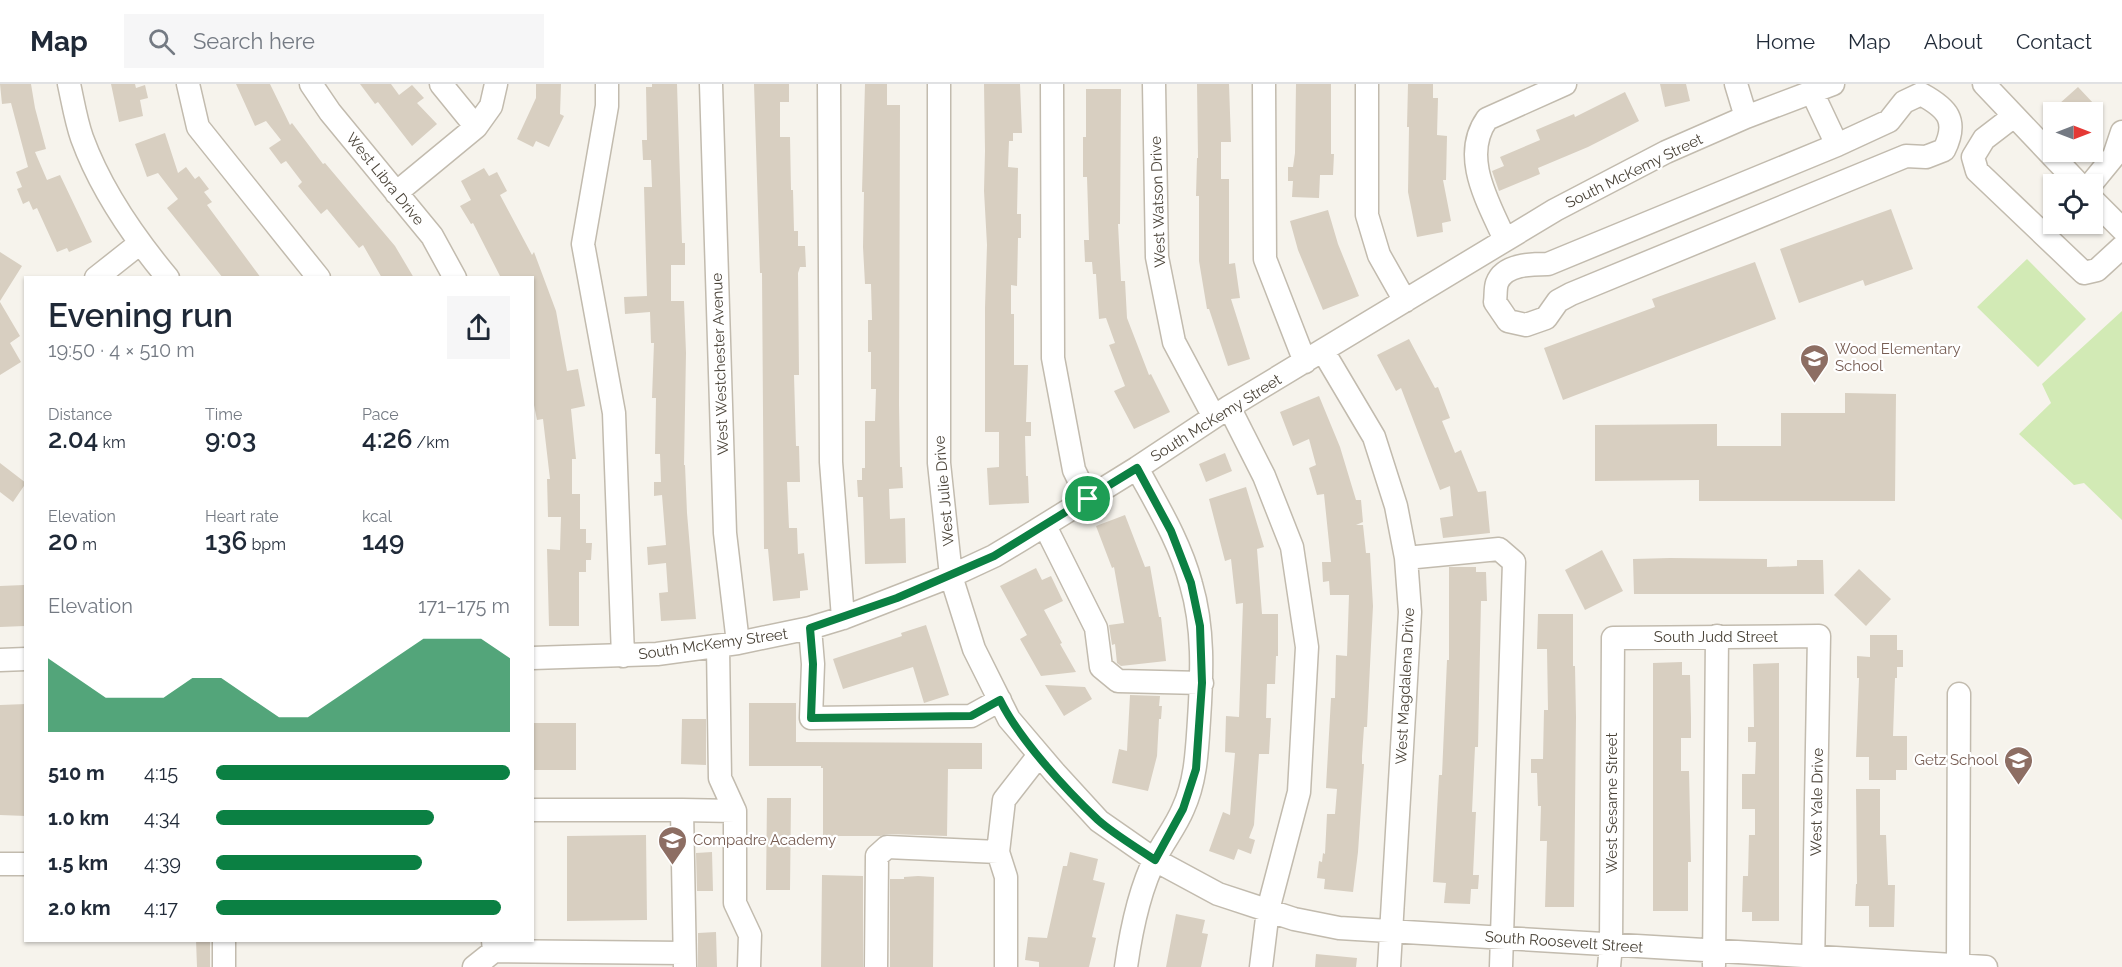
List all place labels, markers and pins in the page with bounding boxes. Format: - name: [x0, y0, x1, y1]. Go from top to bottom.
- place label: Wood Elementary School: [1835, 340, 1961, 375]
- school or university icon: Wood Elementary School: [1798, 342, 1830, 384]
- pin: [1062, 473, 1113, 524]
- school or university icon: Getz School: [2003, 744, 2035, 786]
- place label: Getz School: [1914, 751, 1999, 769]
- school or university icon: Compadre Academy: [656, 824, 688, 866]
- place label: Compadre Academy: [693, 831, 836, 849]

